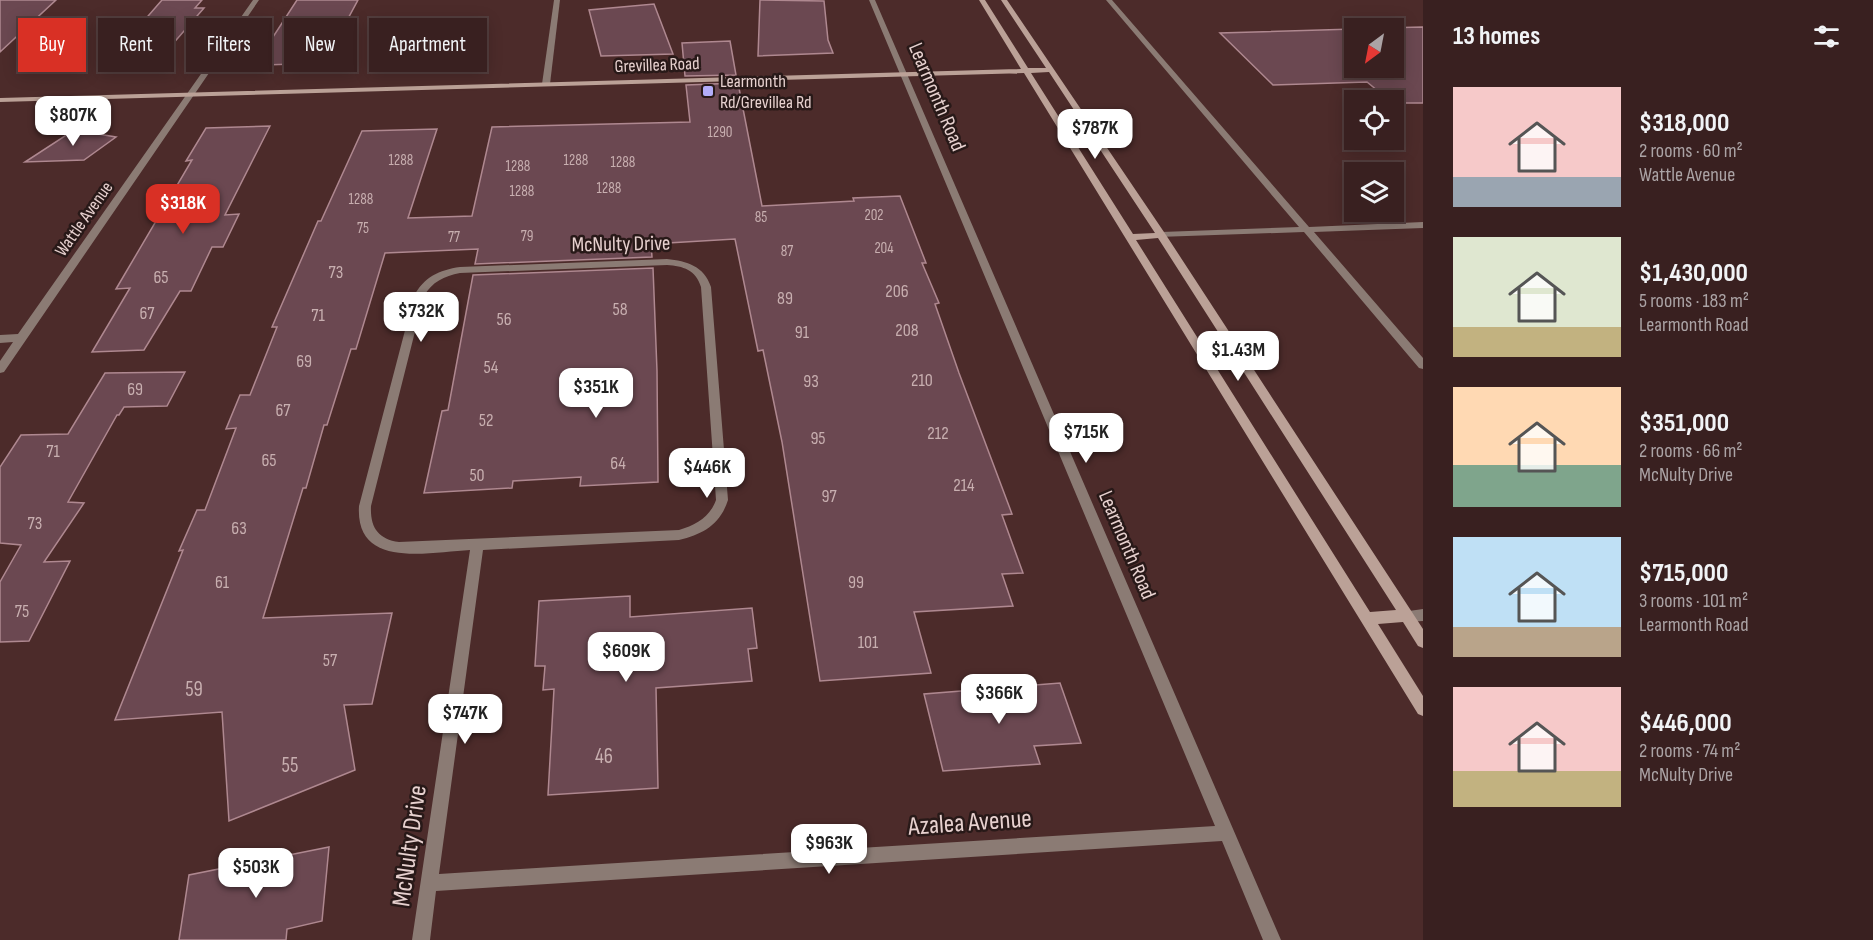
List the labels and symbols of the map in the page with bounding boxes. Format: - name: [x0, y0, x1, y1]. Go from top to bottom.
- north arrow: [1344, 18, 1404, 78]
- street label: Learmonth Road: [903, 39, 971, 155]
- street label: Grevillea Road: [614, 53, 700, 77]
- place label: Learmonth Rd/Grevillea Rd: [720, 71, 812, 113]
- marker: Learmonth Rd/Grevillea Rd: [701, 84, 715, 98]
- pin: $807K: [31, 96, 115, 147]
- pin: $787K: [1053, 109, 1137, 160]
- house number: 1290: [708, 123, 732, 142]
- house number: 1288: [389, 151, 413, 170]
- house number: 1288: [564, 151, 588, 170]
- house number: 1288: [611, 153, 635, 172]
- house number: 1288: [506, 157, 530, 176]
- street label: Wattle Avenue: [51, 178, 117, 260]
- house number: 1288: [597, 179, 621, 198]
- house number: 1288: [510, 182, 534, 201]
- pin: $318K: [141, 184, 225, 235]
- house number: 1288: [349, 190, 373, 209]
- house number: 202: [864, 206, 884, 225]
- house number: 85: [755, 208, 767, 227]
- house number: 75: [357, 219, 369, 238]
- house number: 79: [521, 227, 533, 246]
- house number: 77: [448, 228, 460, 247]
- street label: McNulty Drive: [571, 231, 671, 257]
- house number: 204: [874, 239, 894, 258]
- house number: 87: [781, 242, 793, 261]
- house number: 73: [329, 262, 343, 283]
- house number: 65: [153, 267, 169, 288]
- house number: 206: [885, 281, 909, 302]
- house number: 89: [777, 288, 793, 309]
- pin: $732K: [379, 292, 463, 343]
- house number: 58: [612, 299, 628, 320]
- house number: 67: [139, 303, 155, 324]
- house number: 71: [311, 305, 325, 326]
- house number: 56: [496, 309, 512, 330]
- house number: 208: [895, 320, 919, 341]
- house number: 91: [795, 322, 810, 343]
- pin: $1.43M: [1189, 331, 1287, 382]
- house number: 69: [296, 351, 312, 372]
- house number: 54: [484, 357, 499, 378]
- pin: $351K: [554, 368, 638, 419]
- house number: 210: [911, 370, 933, 391]
- house number: 93: [803, 371, 819, 392]
- house number: 69: [127, 379, 143, 400]
- house number: 67: [275, 400, 291, 421]
- house number: 52: [479, 410, 493, 431]
- pin: $715K: [1044, 413, 1128, 464]
- house number: 212: [927, 423, 949, 444]
- house number: 95: [810, 428, 826, 449]
- house number: 71: [46, 441, 60, 462]
- pin: $446K: [665, 448, 749, 499]
- house number: 65: [261, 450, 277, 471]
- house number: 64: [610, 453, 626, 474]
- house number: 50: [469, 465, 485, 486]
- house number: 214: [953, 475, 975, 496]
- house number: 97: [821, 486, 837, 507]
- street label: Learmonth Road: [1093, 487, 1161, 603]
- house number: 73: [28, 513, 42, 534]
- house number: 63: [231, 518, 247, 539]
- house number: 61: [215, 572, 230, 593]
- house number: 99: [848, 572, 864, 593]
- house number: 75: [15, 601, 29, 622]
- pin: $609K: [584, 632, 668, 683]
- house number: 101: [858, 632, 879, 653]
- house number: 57: [323, 650, 338, 671]
- pin: $366K: [957, 674, 1041, 725]
- house number: 59: [185, 677, 203, 702]
- pin: $747K: [423, 694, 507, 745]
- house number: 46: [595, 744, 613, 769]
- house number: 55: [282, 753, 298, 778]
- street label: McNulty Drive: [386, 783, 434, 909]
- street label: Azalea Avenue: [906, 803, 1033, 843]
- pin: $963K: [787, 824, 871, 875]
- pin: $503K: [214, 848, 298, 899]

